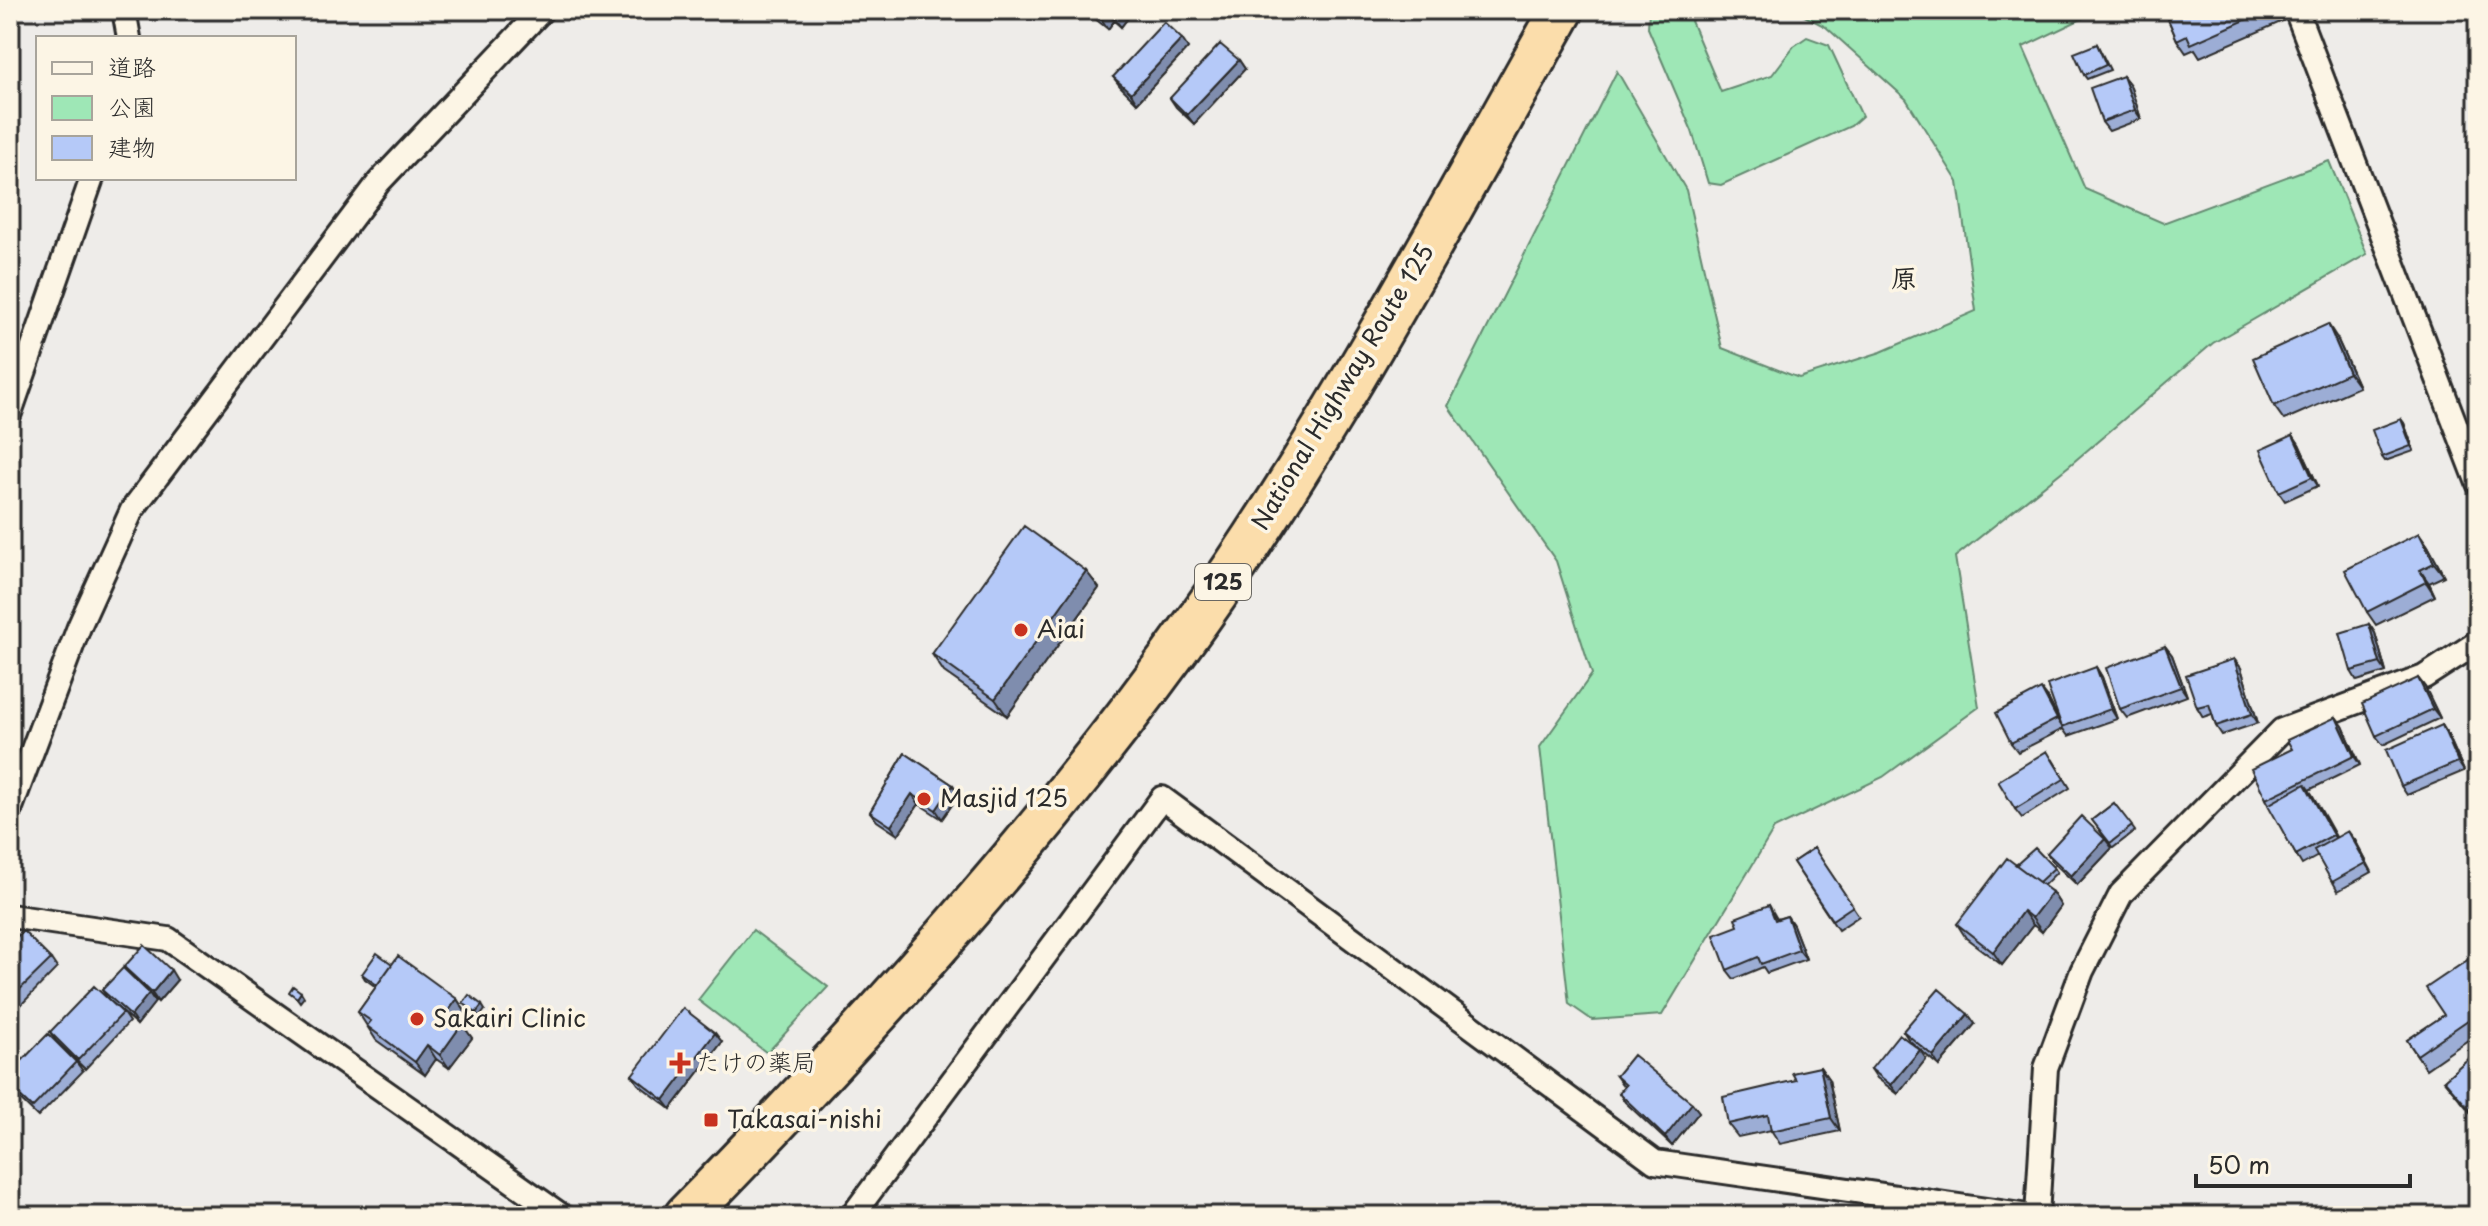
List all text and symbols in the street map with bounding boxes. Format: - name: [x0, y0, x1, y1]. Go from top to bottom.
- legend: [36, 36, 296, 180]
- text: 道路: [108, 48, 156, 84]
- text: 公園: [108, 88, 156, 124]
- text: 建物: [108, 128, 156, 164]
- street label: National Highway Route 125: [1241, 236, 1441, 536]
- district label: 原: [1891, 258, 1917, 297]
- road number: 125: [1195, 564, 1251, 600]
- place label: Aiai: [1037, 610, 1085, 646]
- marker: Aiai: [1012, 621, 1030, 639]
- place label: Masjid 125: [940, 779, 1068, 815]
- marker: Masjid 125: [915, 790, 933, 808]
- place label: Sakairi Clinic: [433, 999, 586, 1035]
- marker: Sakairi Clinic: [408, 1010, 426, 1028]
- place label: たけの薬局: [696, 1043, 816, 1079]
- marker: たけの薬局: [671, 1054, 689, 1072]
- place label: Takasai-nishi: [727, 1100, 882, 1136]
- marker: Takasai-nishi: [702, 1111, 720, 1129]
- scale bar: [2196, 1138, 2410, 1188]
- text: 50 m: [2208, 1146, 2270, 1182]

